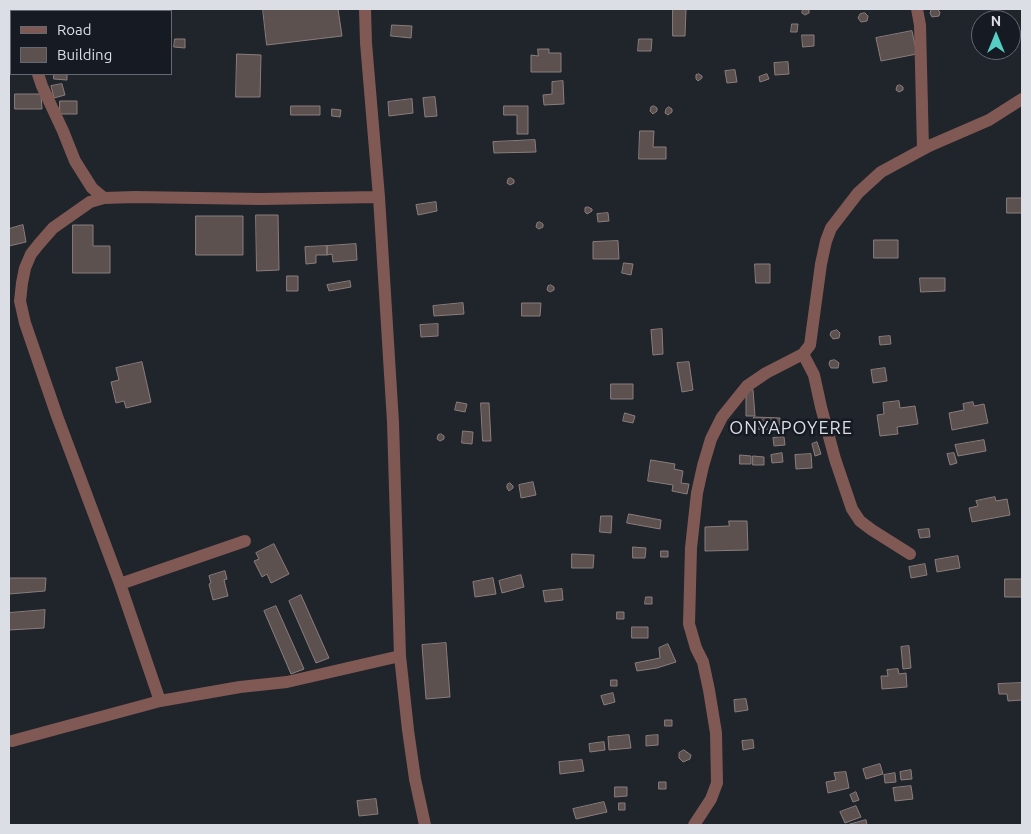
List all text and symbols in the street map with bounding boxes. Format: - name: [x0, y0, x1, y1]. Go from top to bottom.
- legend: [10, 10, 172, 75]
- north arrow: [971, 10, 1021, 60]
- text: N: [991, 13, 1001, 29]
- text: Road: [57, 21, 92, 38]
- text: Building: [57, 46, 112, 63]
- district label: ONYAPOYERE: [728, 417, 854, 439]

